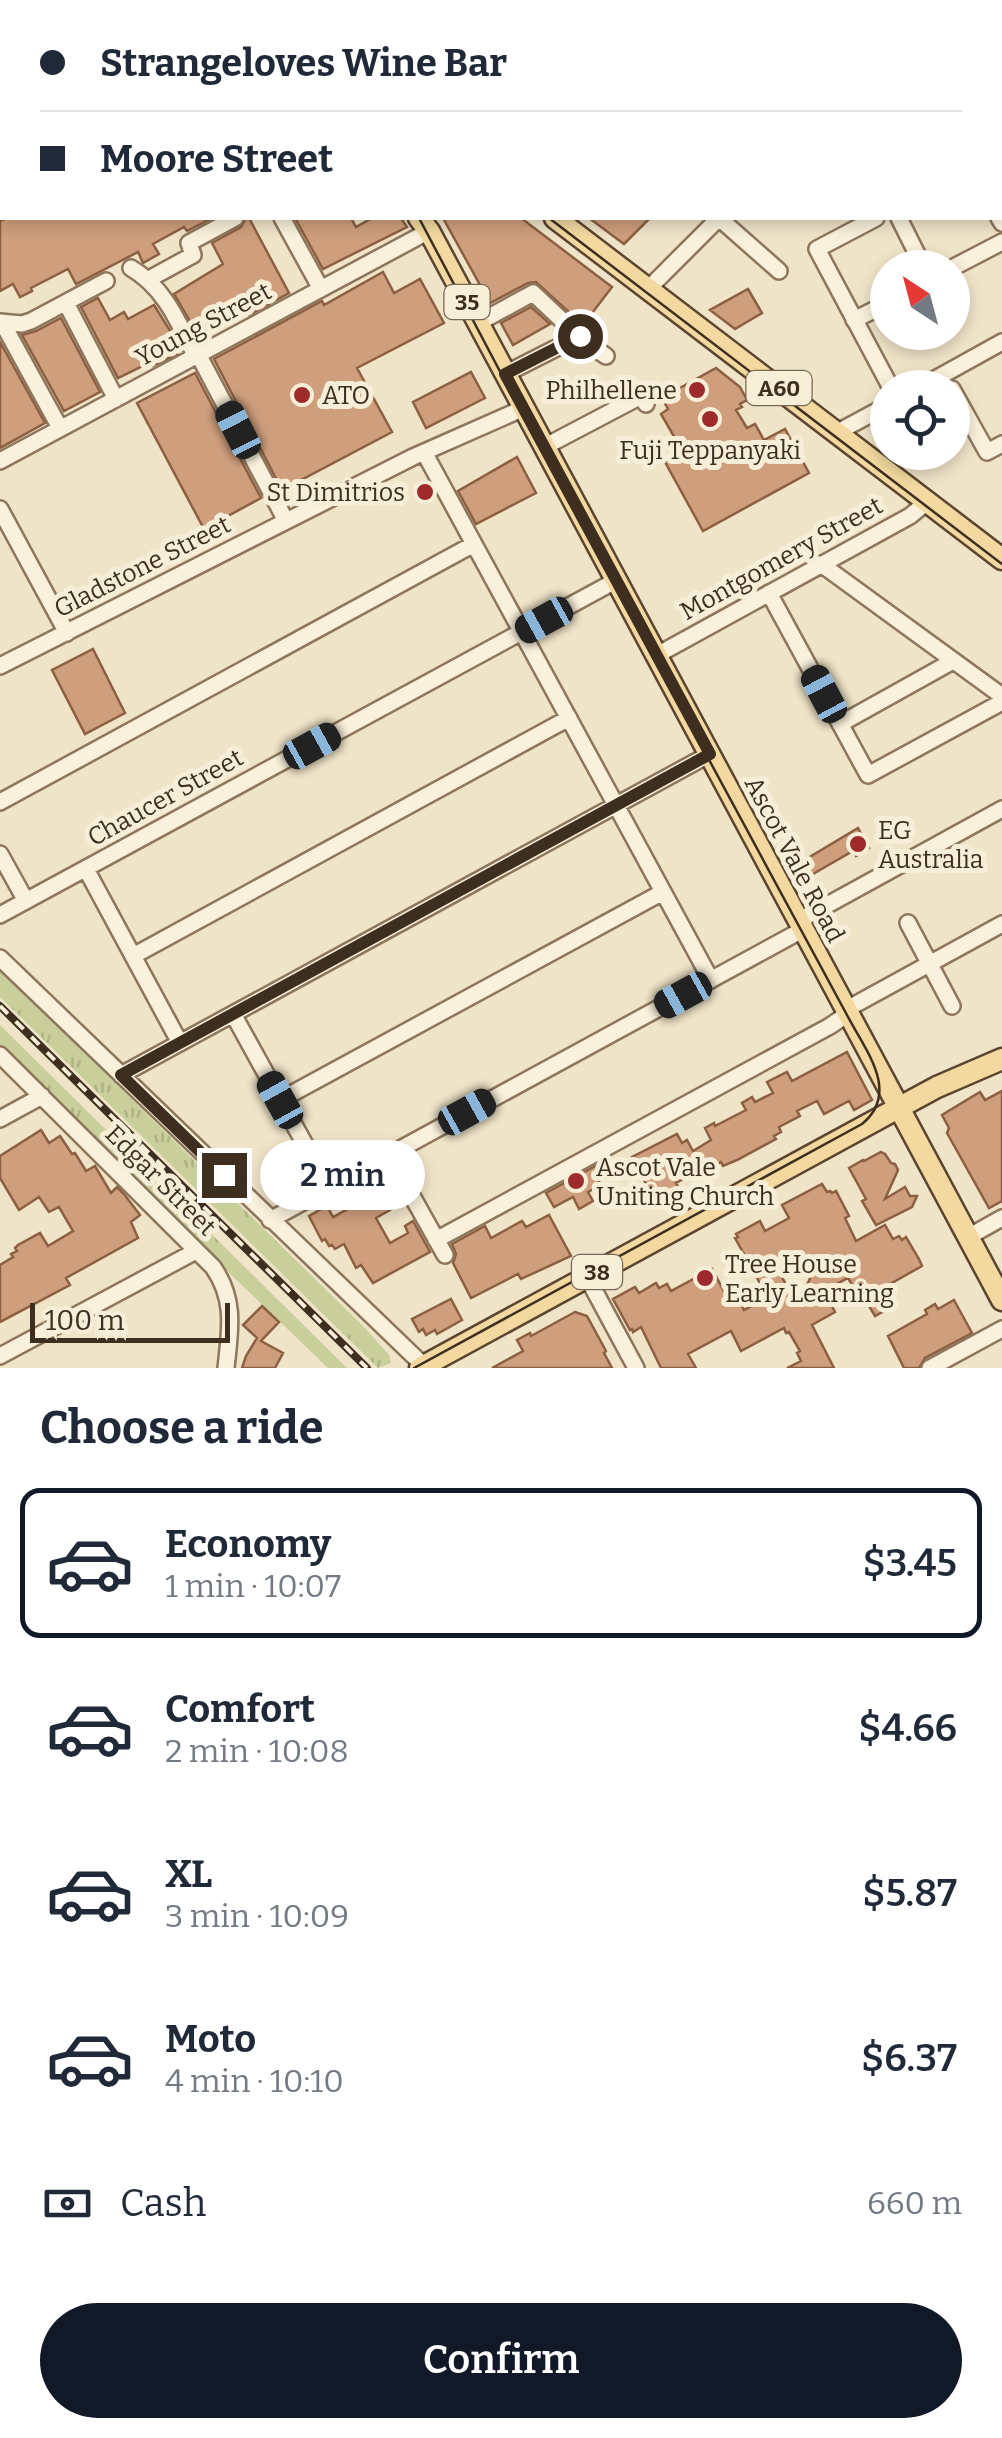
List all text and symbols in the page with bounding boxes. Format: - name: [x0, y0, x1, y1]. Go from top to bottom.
- text: Strangeloves Wine Bar: [100, 40, 507, 86]
- text: Moore Street: [100, 136, 333, 182]
- north arrow: [870, 250, 970, 350]
- map controls: [870, 250, 970, 470]
- street label: Young Street: [130, 277, 276, 373]
- road number: 35: [444, 285, 490, 319]
- route start: [558, 314, 603, 359]
- button: locate: [870, 370, 970, 470]
- road number: A60: [746, 371, 812, 405]
- place label: Philhellene: [545, 376, 677, 406]
- marker: Philhellene: [686, 379, 708, 401]
- place label: ATO: [322, 381, 370, 411]
- marker: ATO: [291, 384, 313, 406]
- car: [211, 396, 265, 464]
- marker: Fuji Teppanyaki: [699, 408, 721, 430]
- place label: Fuji Teppanyaki: [619, 436, 801, 466]
- place label: St Dimitrios: [266, 478, 405, 508]
- marker: St Dimitrios: [414, 481, 436, 503]
- street label: Montgomery Street: [675, 491, 888, 627]
- street label: Gladstone Street: [49, 510, 236, 624]
- car: [510, 592, 578, 648]
- car: [797, 660, 851, 728]
- car: [278, 718, 346, 774]
- street label: Chaucer Street: [83, 743, 248, 853]
- street label: Ascot Vale Road: [738, 771, 851, 948]
- place label: EG Australia: [878, 816, 984, 875]
- marker: EG Australia: [847, 833, 869, 855]
- car: [649, 967, 717, 1023]
- car: [252, 1066, 308, 1134]
- car: [433, 1084, 501, 1140]
- street label: Edgar Street: [99, 1119, 222, 1242]
- callout: 2 min: [259, 1140, 424, 1210]
- route end: [202, 1153, 247, 1198]
- place label: Ascot Vale Uniting Church: [596, 1153, 775, 1212]
- text: 2 min: [300, 1156, 385, 1194]
- marker: Ascot Vale Uniting Church: [565, 1170, 587, 1192]
- place label: Tree House Early Learning: [725, 1250, 894, 1309]
- road number: 38: [572, 1255, 622, 1289]
- marker: Tree House Early Learning: [694, 1267, 716, 1289]
- scale bar: [30, 1298, 230, 1342]
- text: 100 m: [45, 1304, 125, 1337]
- text: Choose a ride: [40, 1401, 323, 1455]
- icon: car: [45, 1518, 135, 1608]
- text: Economy: [165, 1521, 331, 1567]
- text: $3.45: [862, 1540, 957, 1586]
- text: 1 min · 10:07: [165, 1567, 341, 1605]
- icon: car: [45, 1683, 135, 1773]
- text: Comfort: [165, 1686, 315, 1732]
- text: $4.66: [858, 1705, 957, 1751]
- text: 2 min · 10:08: [165, 1732, 349, 1770]
- icon: car: [45, 1848, 135, 1938]
- text: XL: [165, 1851, 212, 1897]
- text: $5.87: [862, 1870, 957, 1916]
- text: 3 min · 10:09: [165, 1897, 349, 1935]
- icon: car: [45, 2013, 135, 2103]
- text: Moto: [165, 2016, 256, 2062]
- text: $6.37: [861, 2035, 957, 2081]
- text: 4 min · 10:10: [165, 2062, 344, 2100]
- icon: cash: [40, 2176, 95, 2231]
- text: Cash: [120, 2180, 206, 2226]
- text: 660 m: [867, 2184, 962, 2222]
- button: Confirm: [40, 2303, 962, 2418]

